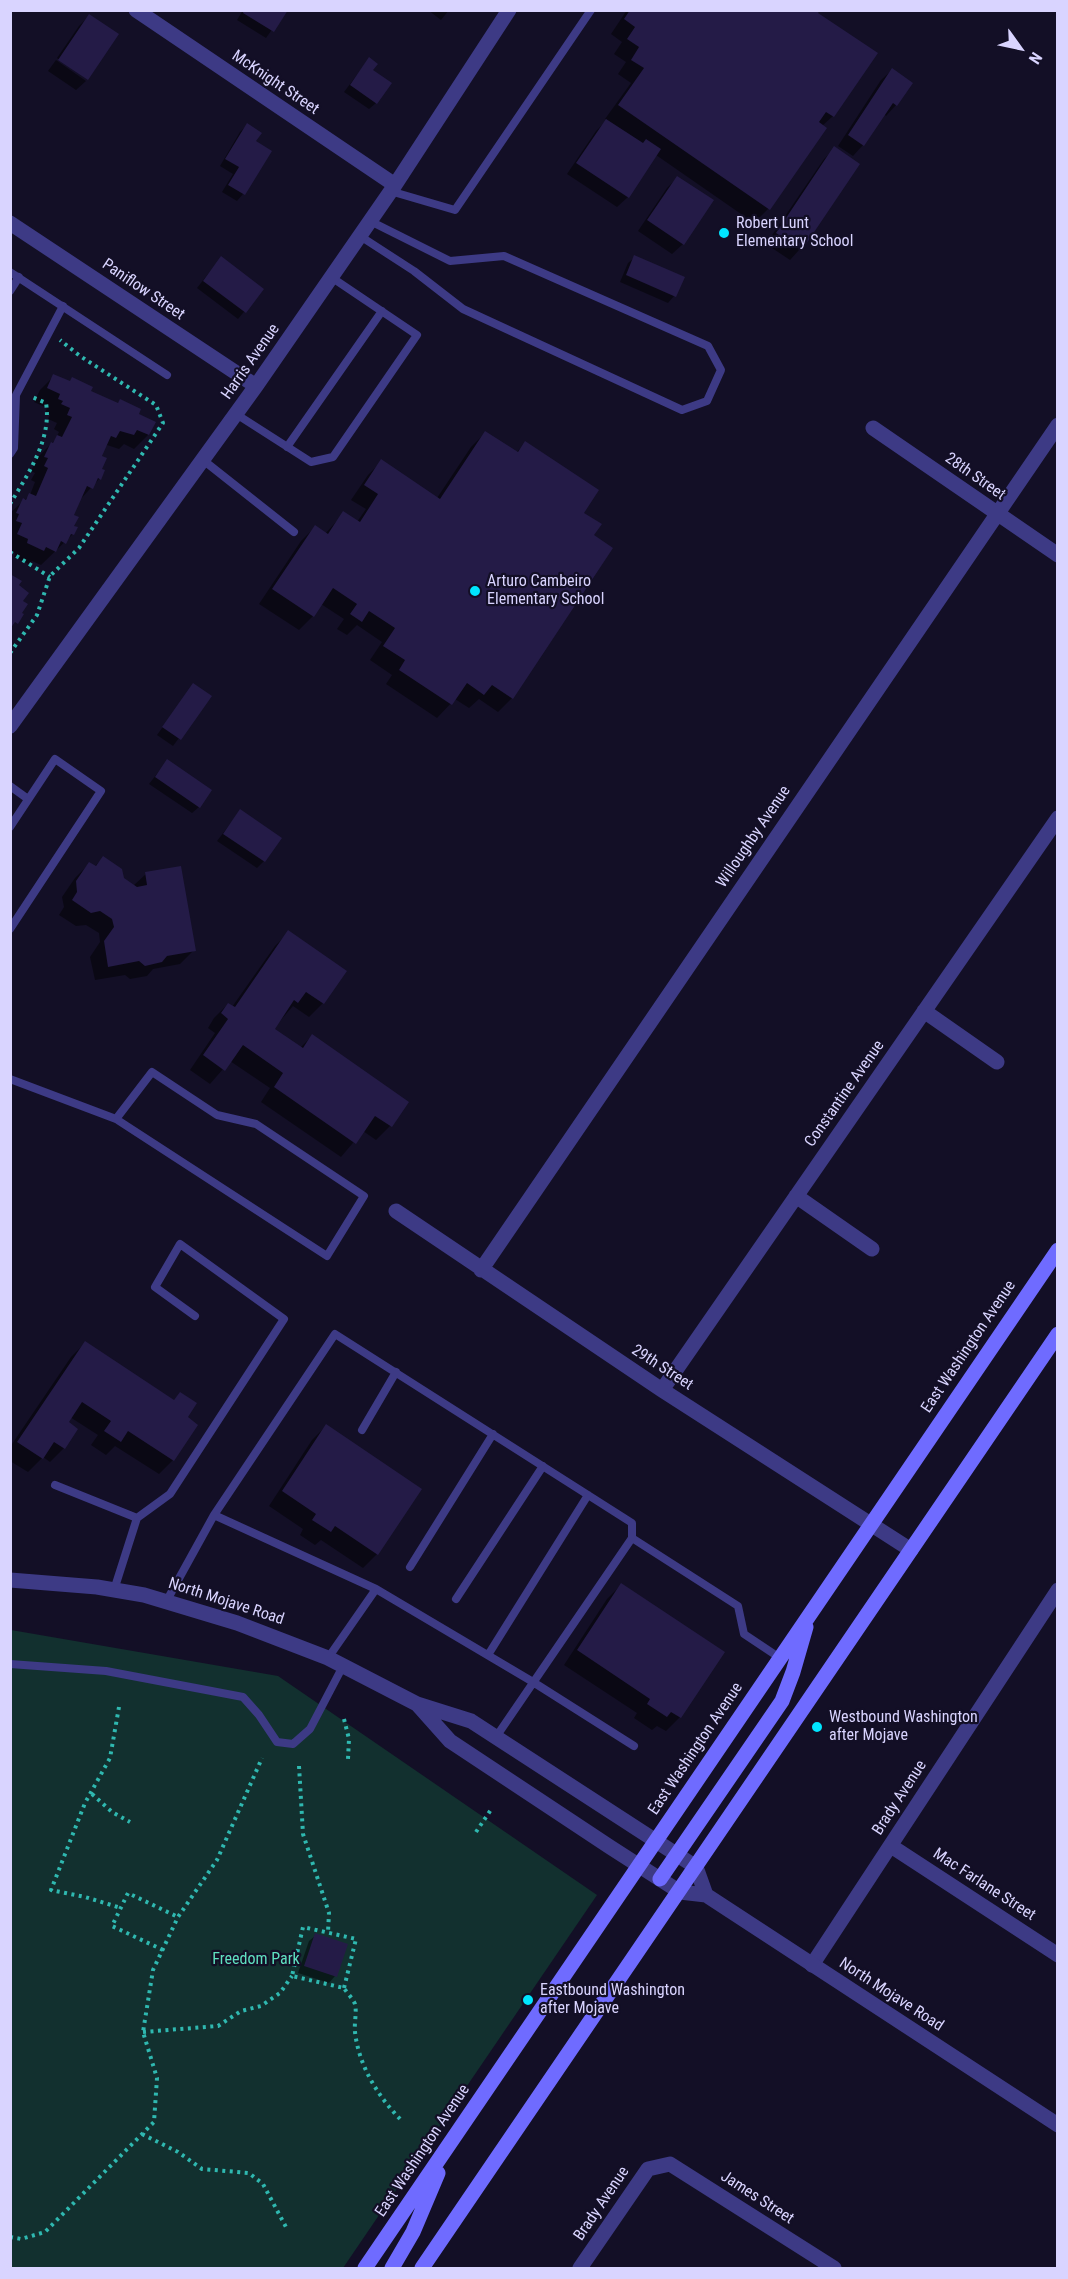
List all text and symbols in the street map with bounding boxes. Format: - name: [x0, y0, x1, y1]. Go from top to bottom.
- north arrow: [990, 18, 1050, 78]
- street label: McKnight Street: [228, 47, 322, 119]
- text: N: [1025, 49, 1046, 67]
- place label: Robert Lunt Elementary School: [736, 214, 853, 252]
- marker: Robert Lunt Elementary School: [717, 226, 731, 240]
- street label: Paniflow Street: [98, 255, 188, 325]
- street label: Harris Avenue: [218, 320, 284, 404]
- street label: 28th Street: [941, 449, 1009, 505]
- place label: Arturo Cambeiro Elementary School: [487, 572, 604, 610]
- marker: Arturo Cambeiro Elementary School: [468, 584, 482, 598]
- street label: Willoughby Avenue: [713, 782, 795, 892]
- street label: Constantine Avenue: [801, 1037, 889, 1151]
- street label: East Washington Avenue: [918, 1277, 1020, 1417]
- street label: 29th Street: [628, 1341, 696, 1395]
- street label: North Mojave Road: [166, 1574, 286, 1630]
- street label: East Washington Avenue: [645, 1679, 747, 1819]
- place label: Westbound Washington after Mojave: [829, 1708, 978, 1746]
- marker: Westbound Washington after Mojave: [810, 1720, 824, 1734]
- street label: Brady Avenue: [869, 1757, 931, 1839]
- street label: Mac Farlane Street: [929, 1845, 1039, 1925]
- park label: Freedom Park: [212, 1950, 300, 1970]
- street label: North Mojave Road: [835, 1954, 947, 2036]
- place label: Eastbound Washington after Mojave: [540, 1981, 685, 2019]
- marker: Eastbound Washington after Mojave: [521, 1993, 535, 2007]
- street label: East Washington Avenue: [372, 2081, 474, 2221]
- street label: Brady Avenue: [570, 2163, 634, 2245]
- street label: James Street: [717, 2167, 797, 2229]

